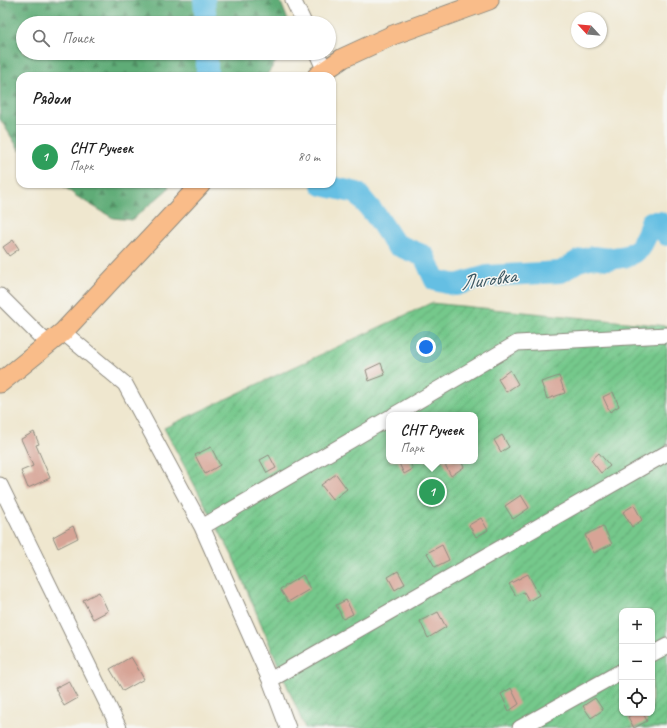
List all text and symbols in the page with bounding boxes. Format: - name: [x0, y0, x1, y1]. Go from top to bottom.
- north arrow: [571, 12, 607, 48]
- search box: [16, 16, 336, 60]
- icon: search: [30, 27, 52, 49]
- text: Поиск: [62, 29, 94, 48]
- text: Рядом: [32, 88, 70, 109]
- text: СНТ Ручеек: [70, 139, 133, 158]
- text: 1: [42, 149, 48, 165]
- text: 80 m: [298, 149, 320, 165]
- text: Парк: [70, 158, 93, 174]
- water label: Лиговка: [458, 262, 520, 296]
- your location: [416, 337, 436, 357]
- popup: [386, 412, 478, 464]
- text: СНТ Ручеек: [401, 421, 463, 440]
- text: Парк: [401, 440, 424, 456]
- pin: 1: [419, 477, 445, 507]
- map controls: [619, 608, 655, 716]
- button: +: [619, 608, 655, 644]
- button: −: [619, 644, 655, 680]
- button: locate: [619, 680, 655, 716]

